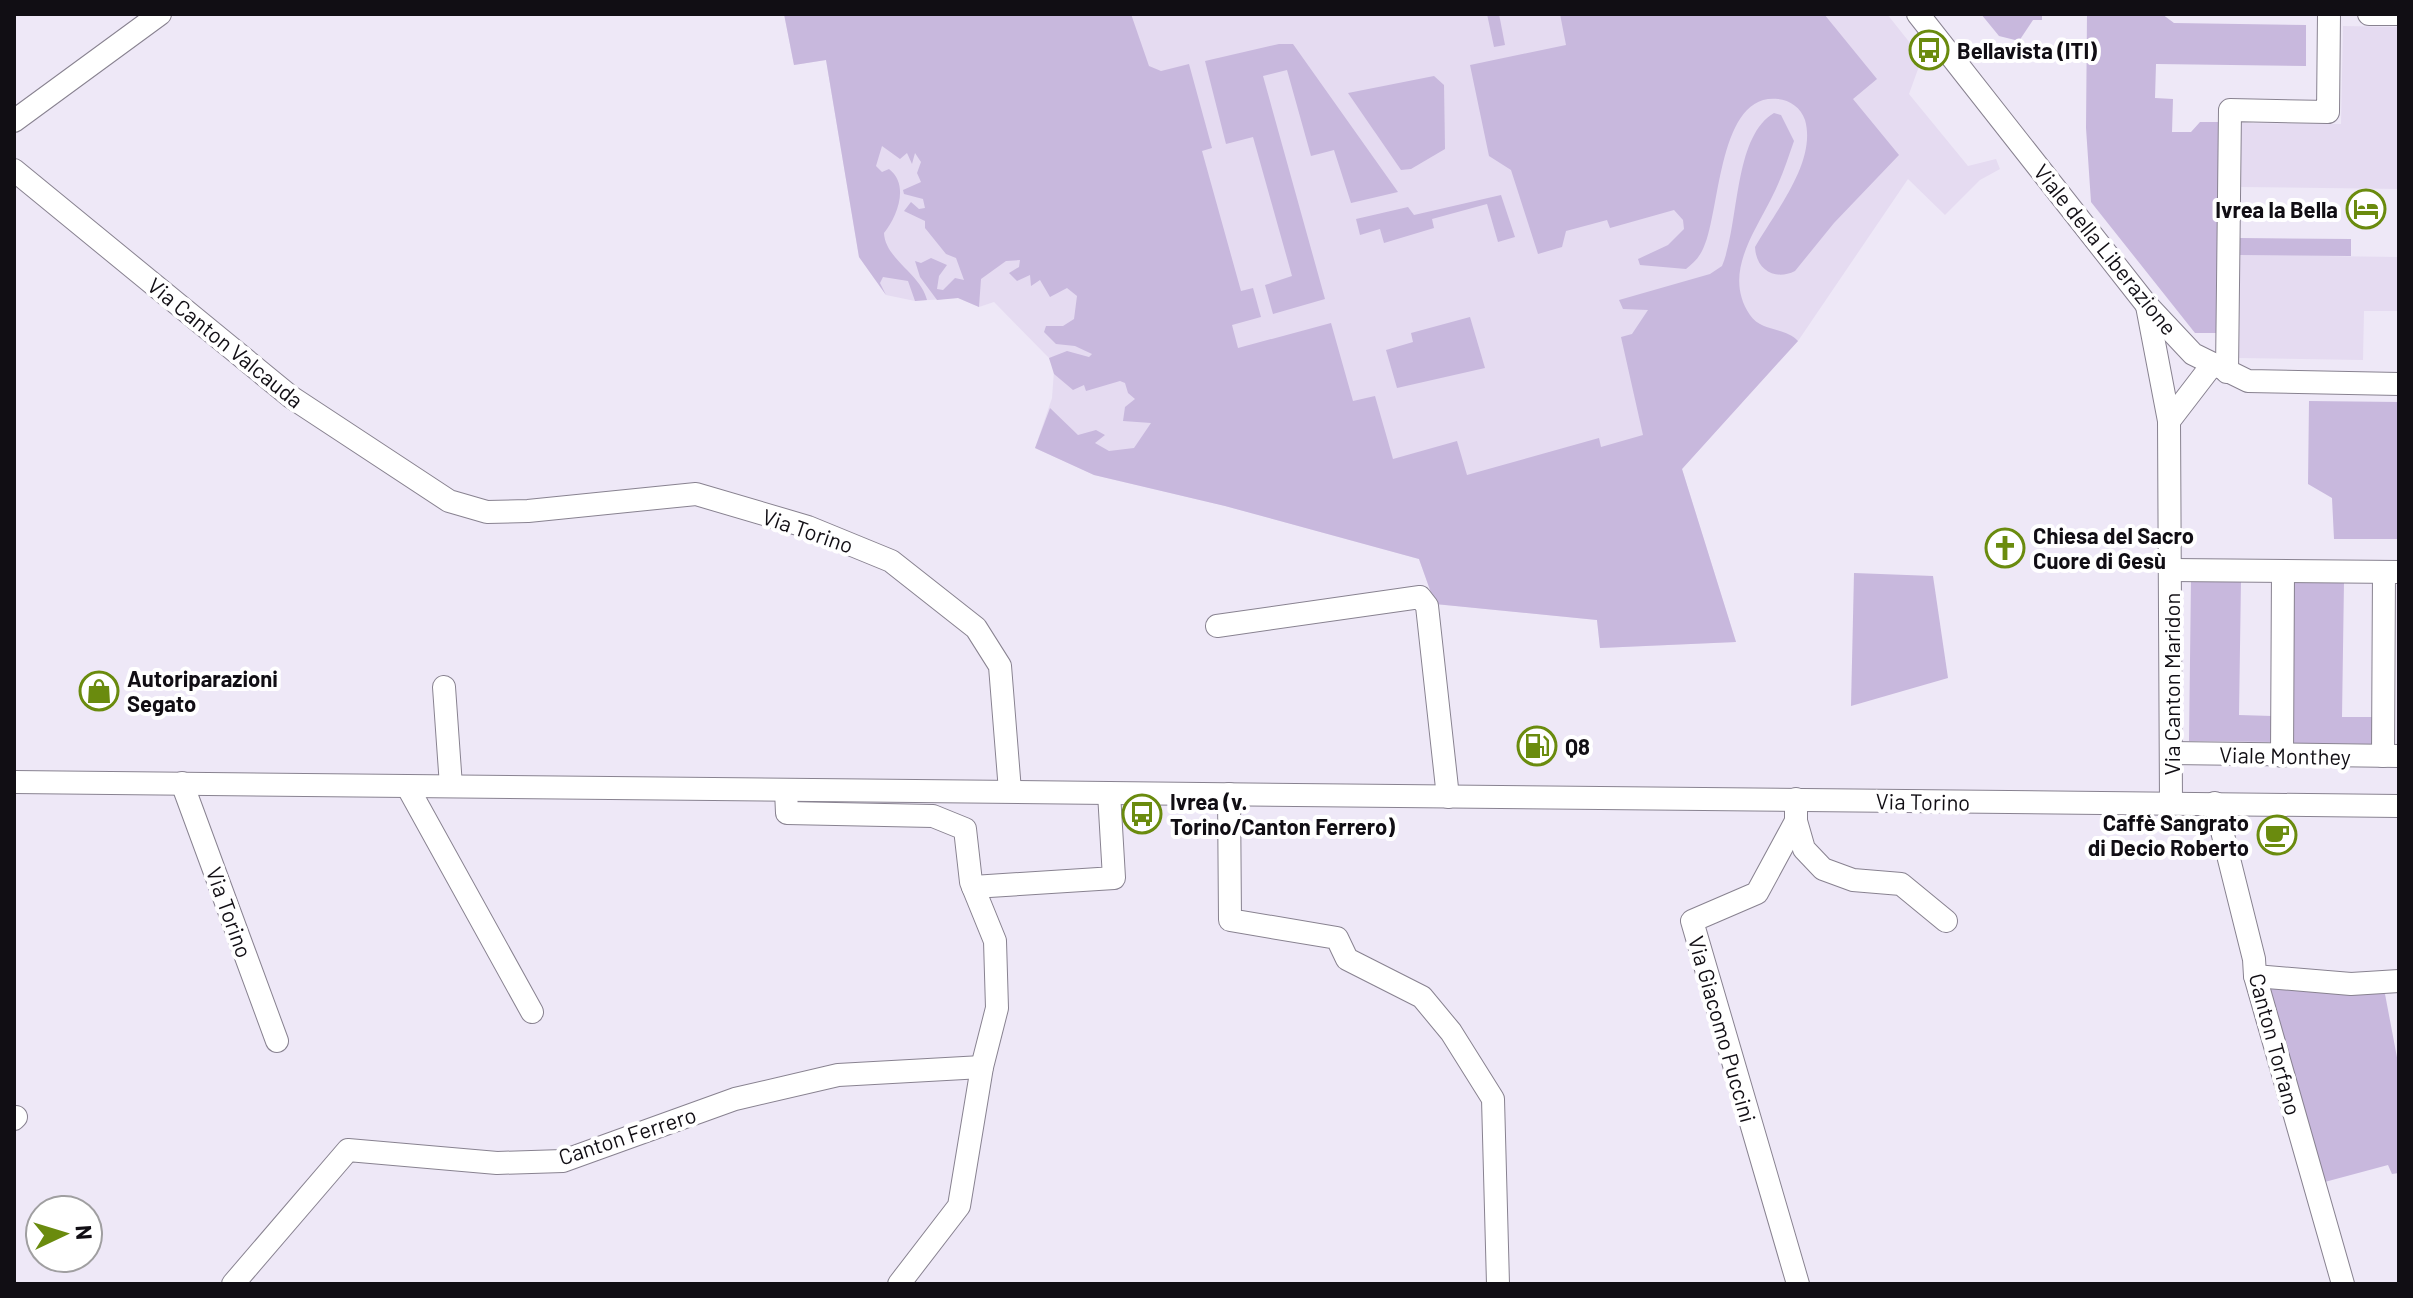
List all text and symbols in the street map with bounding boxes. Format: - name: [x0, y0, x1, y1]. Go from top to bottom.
- bus stop icon: Bellavista (ITI): [1908, 29, 1950, 71]
- place label: Bellavista (ITI): [1957, 37, 2097, 63]
- street label: Viale della Liberazione: [2029, 158, 2183, 340]
- hotel icon: Ivrea la Bella: [2345, 188, 2387, 230]
- place label: Ivrea la Bella: [2215, 196, 2338, 222]
- street label: Via Canton Valcauda: [143, 271, 309, 413]
- street label: Via Torino: [759, 502, 857, 558]
- place label: Chiesa del Sacro Cuore di Gesù: [2033, 522, 2194, 573]
- church icon: Chiesa del Sacro Cuore di Gesù: [1984, 527, 2026, 569]
- street label: Via Canton Maridon: [2158, 593, 2184, 775]
- place label: Autoriparazioni Segato: [127, 665, 278, 716]
- shop icon: Autoriparazioni Segato: [78, 670, 120, 712]
- fuel station icon: Q8: [1516, 725, 1558, 767]
- place label: Q8: [1565, 733, 1590, 759]
- street label: Viale Monthey: [2219, 741, 2351, 769]
- street label: Via Torino: [1876, 787, 1970, 815]
- place label: Ivrea (v. Torino/Canton Ferrero): [1170, 788, 1395, 839]
- bus stop icon: Ivrea (v. Torino/Canton Ferrero): [1121, 793, 1163, 835]
- place label: Caffè Sangrato di Decio Roberto: [2088, 809, 2249, 860]
- cafe icon: Caffè Sangrato di Decio Roberto: [2256, 814, 2298, 856]
- street label: Via Torino: [202, 863, 258, 961]
- street label: Via Giacomo Puccini: [1684, 933, 1762, 1125]
- street label: Canton Torfano: [2245, 970, 2307, 1118]
- street label: Canton Ferrero: [555, 1101, 699, 1169]
- north arrow: [24, 1194, 104, 1274]
- text: N: [71, 1224, 98, 1241]

